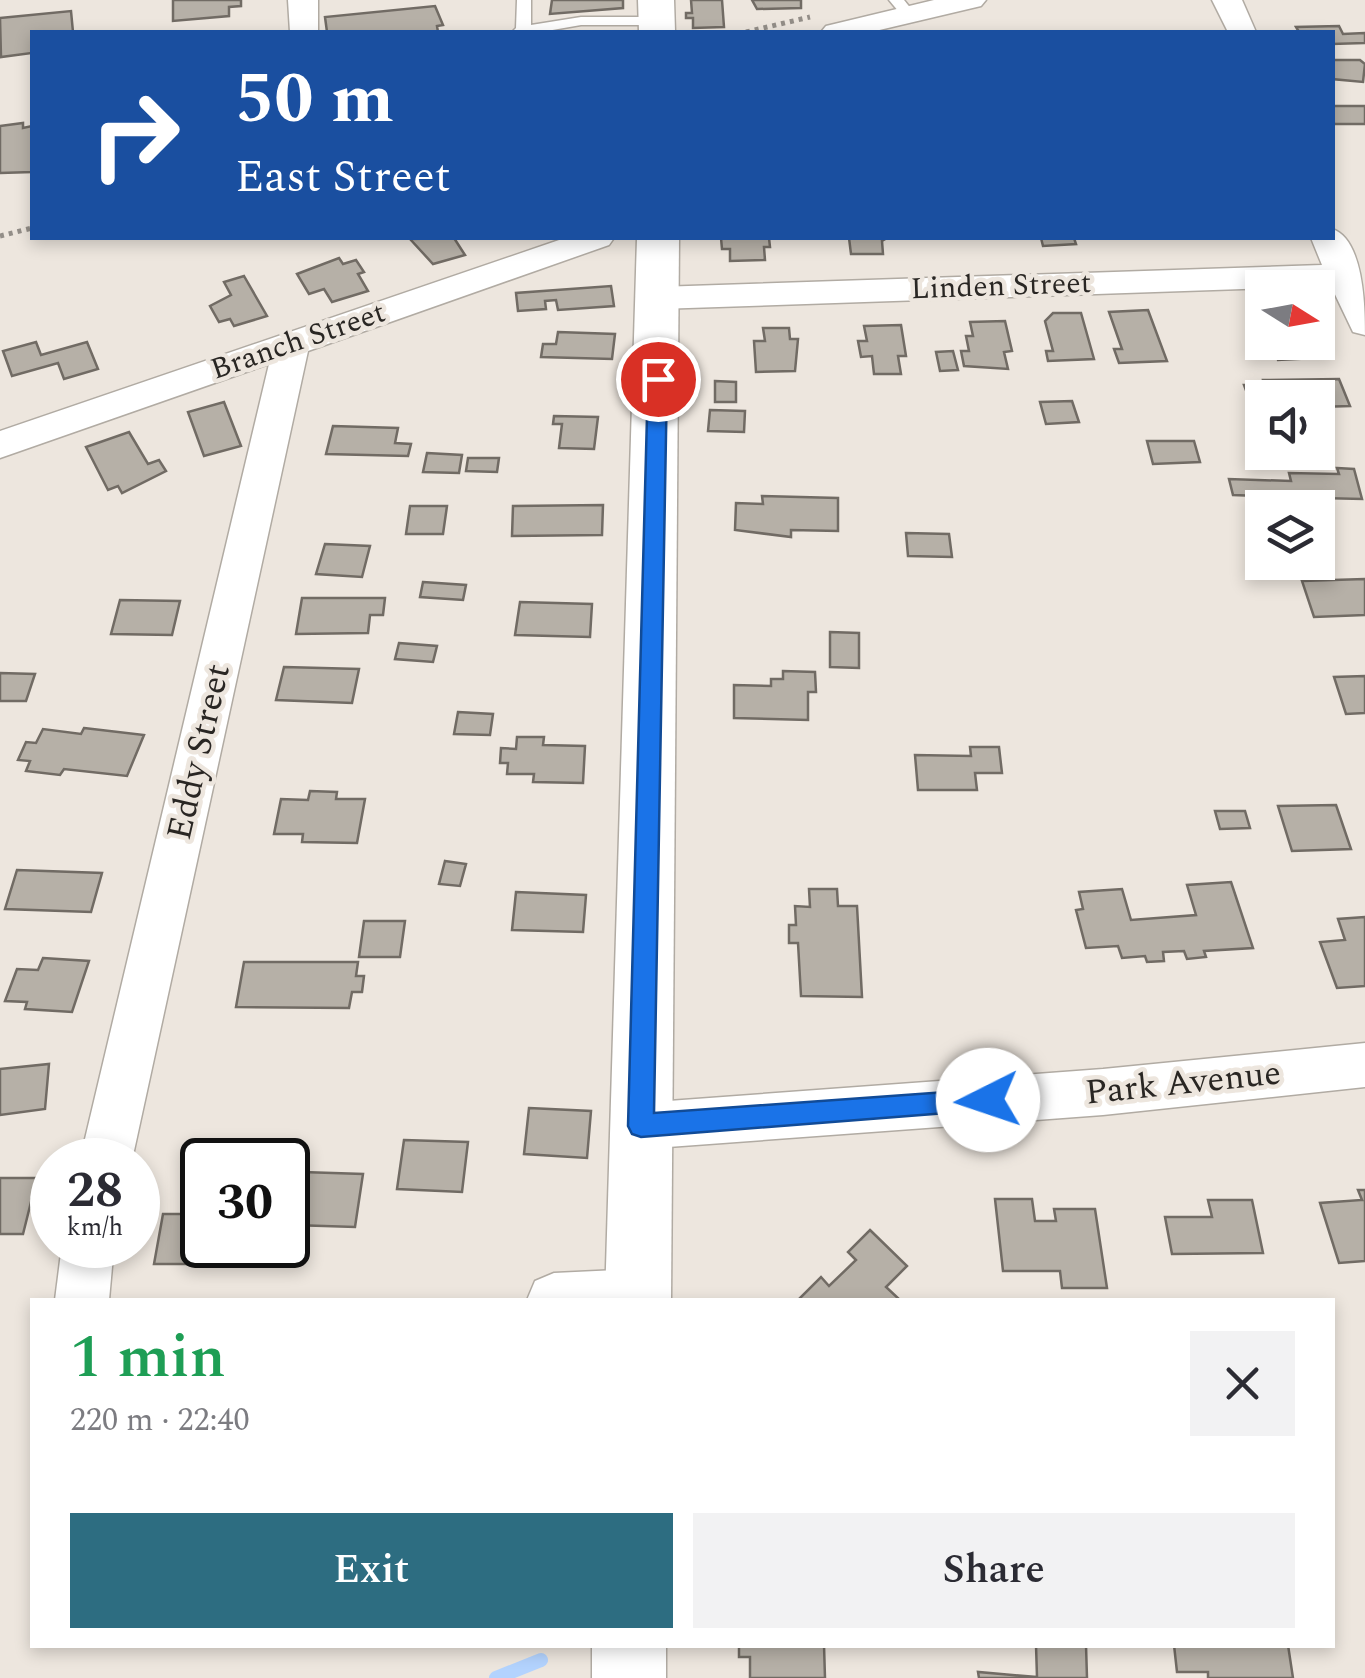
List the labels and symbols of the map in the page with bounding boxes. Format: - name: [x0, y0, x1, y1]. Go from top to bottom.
- street label: Linden Street: [910, 260, 1092, 312]
- north arrow: [1245, 270, 1335, 360]
- street label: Branch Street: [204, 290, 392, 392]
- pin: [616, 337, 701, 422]
- street label: Eddy Street: [153, 659, 245, 845]
- street label: Park Avenue: [1083, 1046, 1283, 1120]
- position arrow: [936, 1048, 1040, 1152]
- speed limit sign: 30: [180, 1138, 310, 1268]

